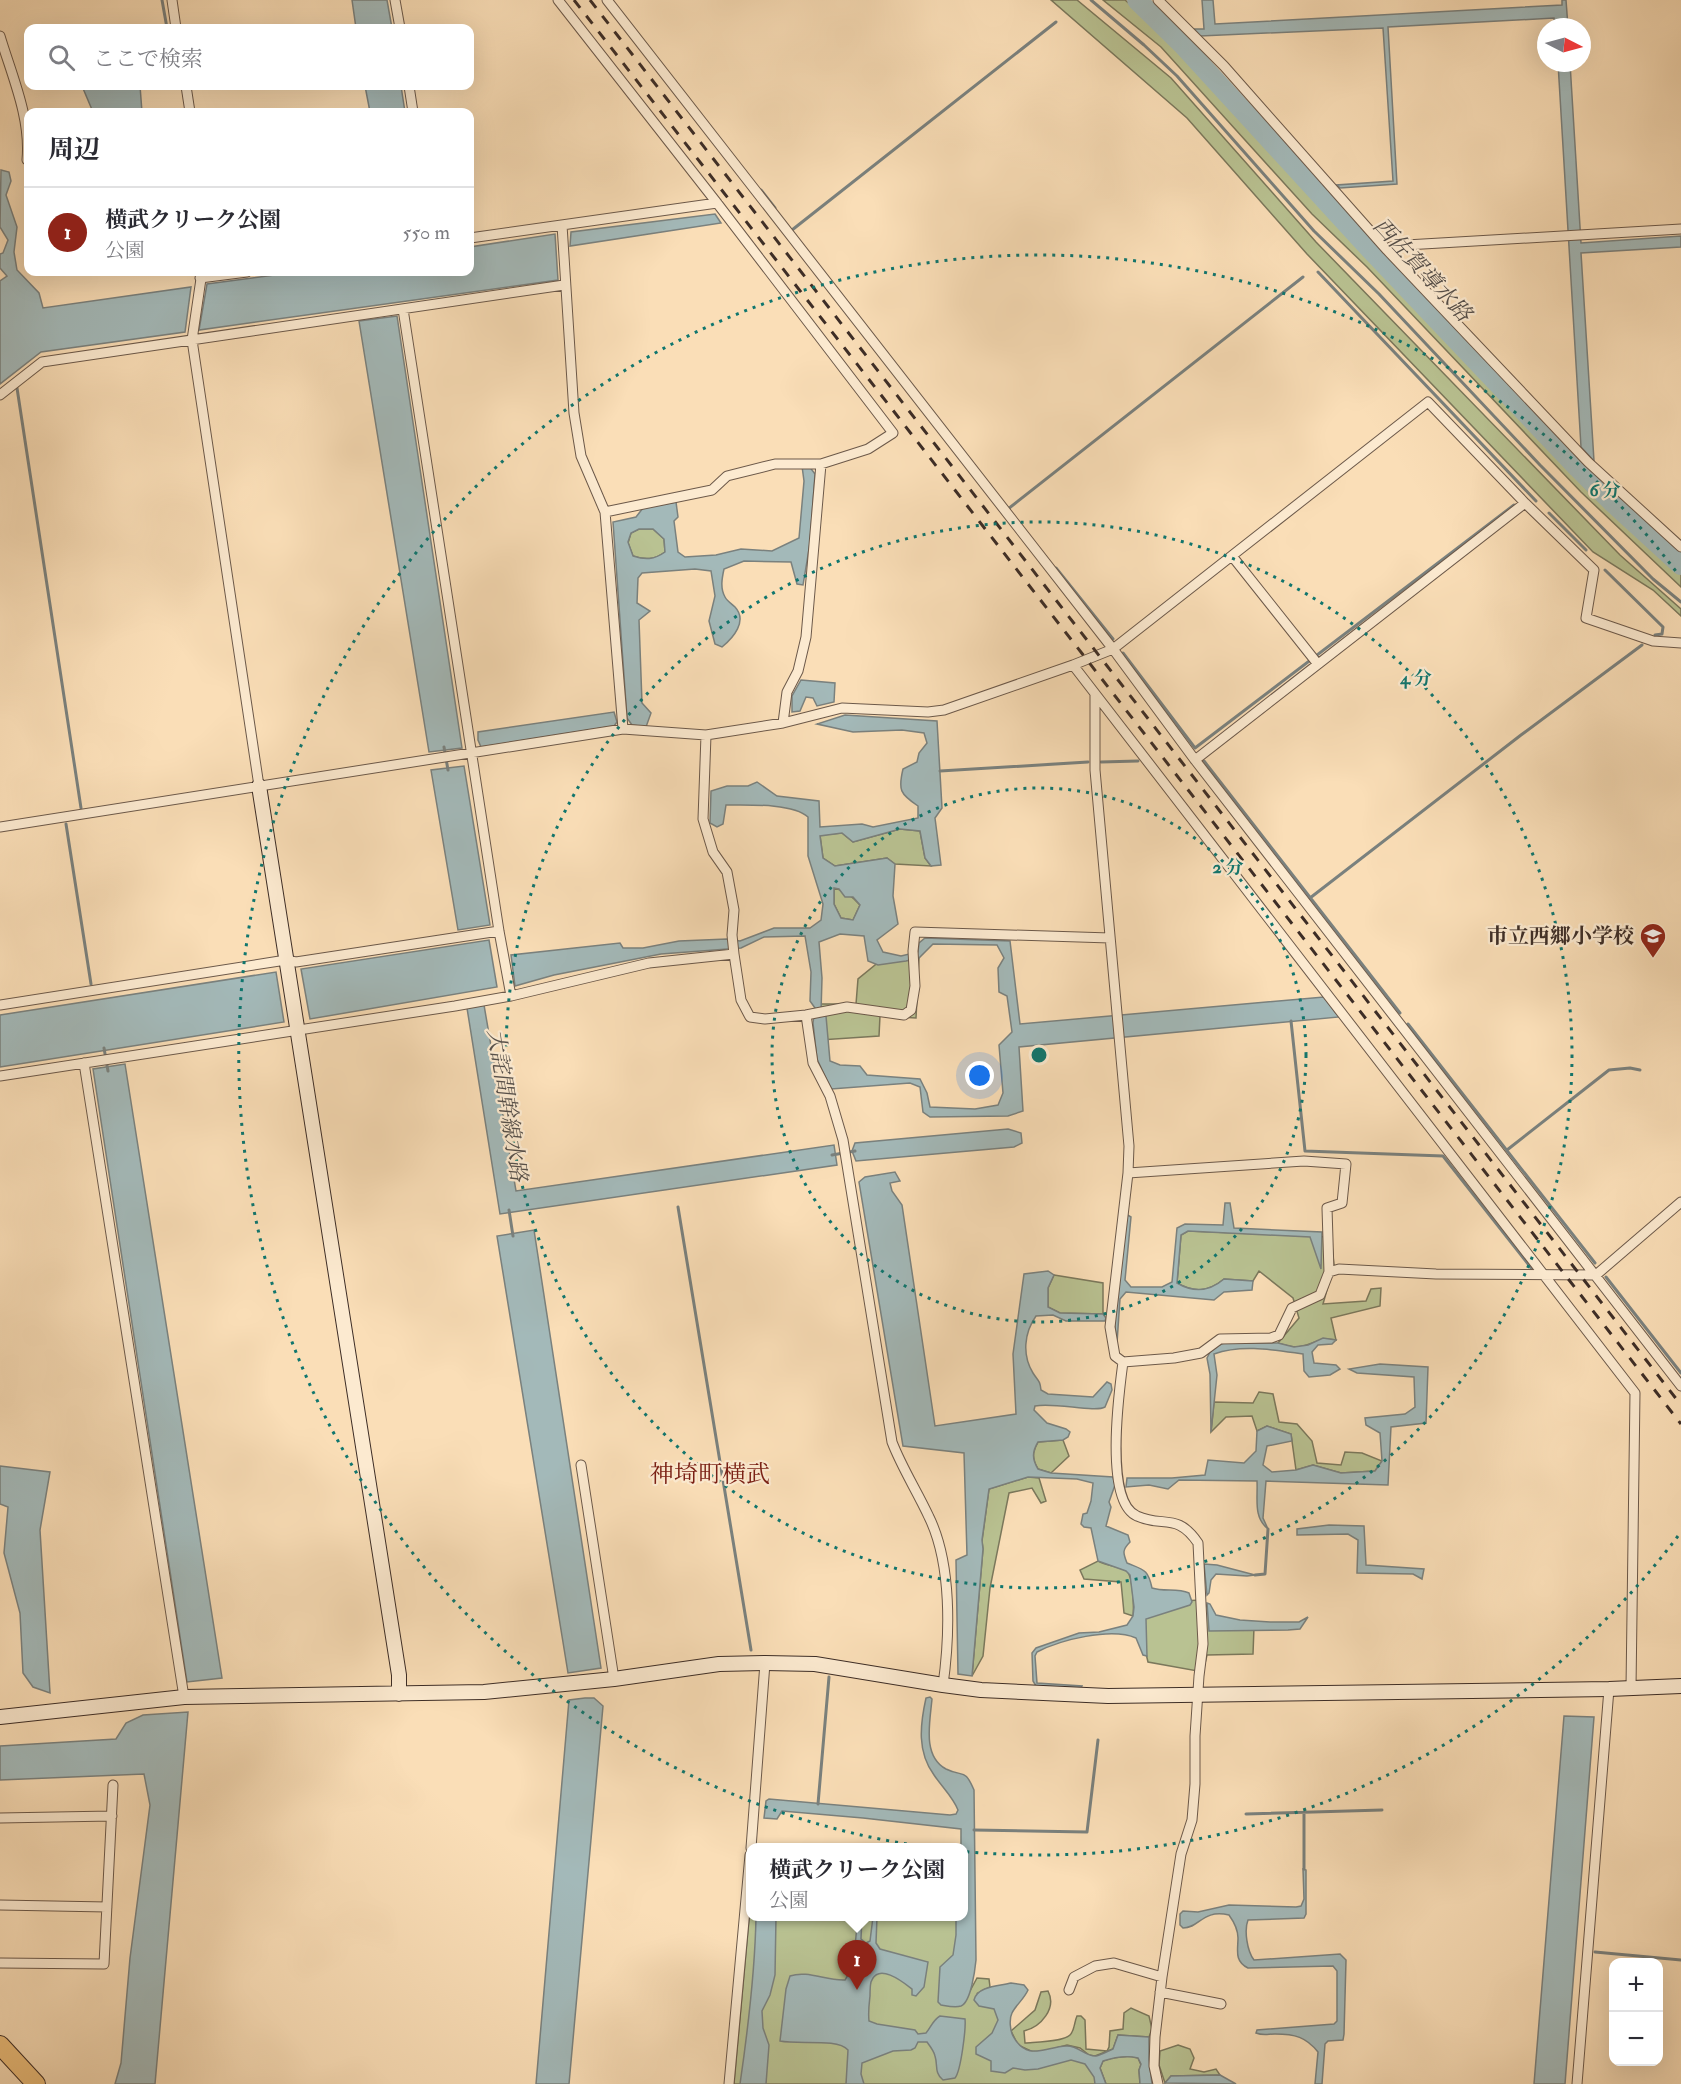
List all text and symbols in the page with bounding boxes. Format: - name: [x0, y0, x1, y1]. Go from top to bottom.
- north arrow: [1537, 18, 1591, 72]
- search box: [24, 24, 474, 90]
- icon: search: [45, 41, 78, 74]
- text: ここで検索: [93, 45, 203, 73]
- text: 周辺: [48, 134, 100, 166]
- text: 横武クリーク公園: [105, 206, 281, 234]
- water label: 西佐賀導水路: [1367, 212, 1479, 329]
- text: 1: [64, 220, 71, 245]
- text: 550 m: [403, 220, 450, 245]
- text: 公園: [105, 238, 145, 263]
- text: 6 分: [1590, 479, 1620, 502]
- text: 4 分: [1399, 667, 1432, 690]
- text: 2 分: [1213, 856, 1243, 879]
- school or university icon: 市立西郷小学校: [1638, 921, 1668, 959]
- place label: 市立西郷小学校: [1487, 923, 1634, 950]
- water label: 大詫間幹線水路: [481, 1027, 533, 1185]
- centre of rings: [1029, 1045, 1049, 1065]
- your location: [965, 1061, 994, 1090]
- district label: 神埼町横武: [650, 1459, 770, 1490]
- popup: [746, 1843, 968, 1921]
- text: 横武クリーク公園: [769, 1856, 945, 1884]
- text: 公園: [769, 1888, 809, 1913]
- pin: 1: [838, 1940, 876, 1990]
- map controls: [1609, 1958, 1663, 2066]
- button: +: [1609, 1958, 1663, 2012]
- button: −: [1609, 2012, 1663, 2066]

